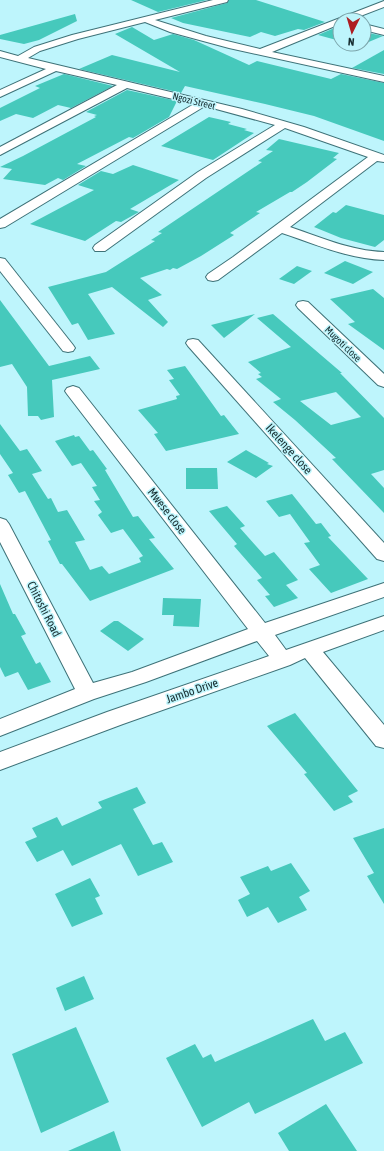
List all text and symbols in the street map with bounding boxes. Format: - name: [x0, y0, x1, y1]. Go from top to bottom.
- north arrow: [332, 12, 372, 52]
- text: N: [347, 36, 355, 48]
- street label: Ngozi Street: [171, 90, 217, 112]
- street label: Mugoti close: [323, 324, 364, 364]
- street label: Ikelenge close: [263, 421, 315, 477]
- street label: Mwese close: [145, 485, 189, 537]
- street label: Chitoshi Road: [24, 579, 64, 639]
- street label: Jambo Drive: [164, 676, 220, 706]

